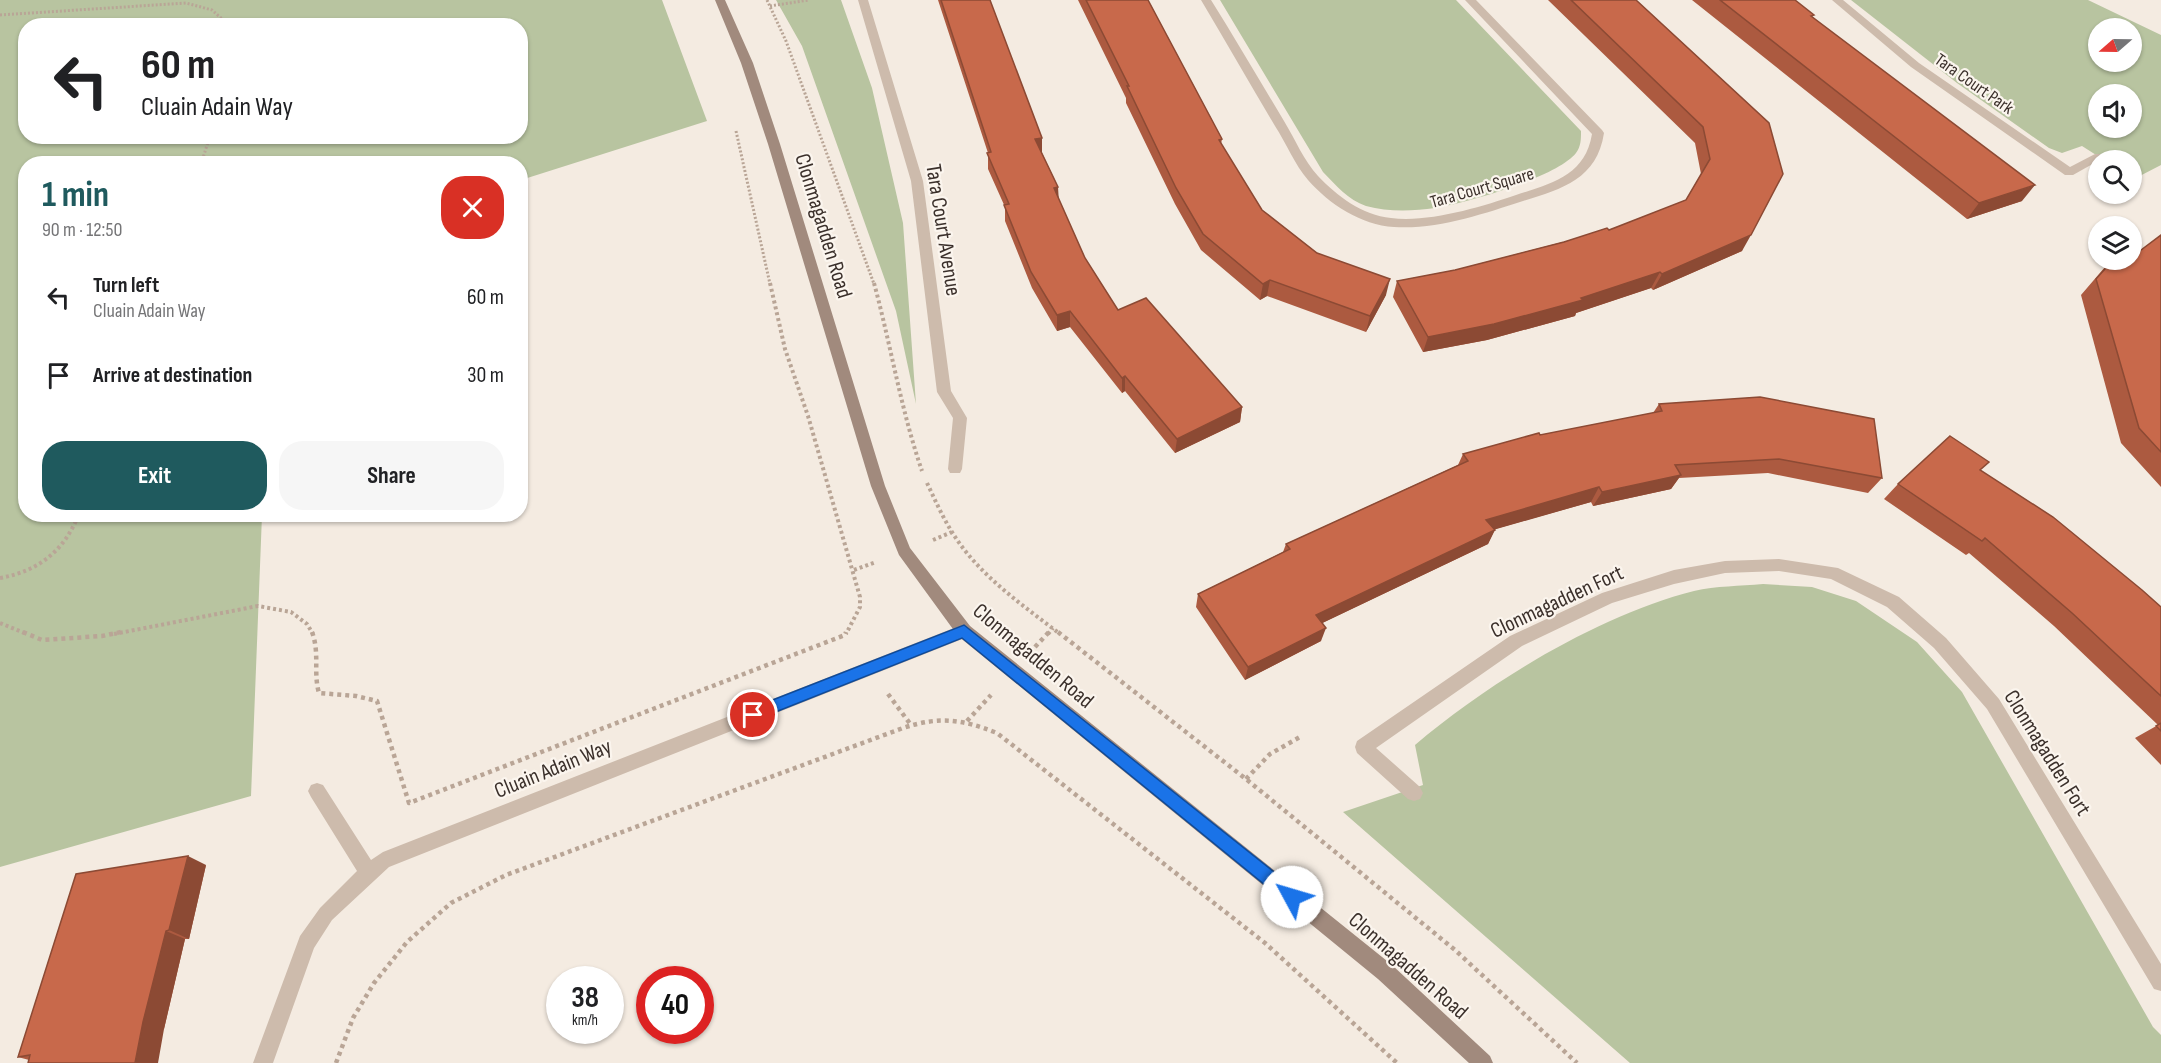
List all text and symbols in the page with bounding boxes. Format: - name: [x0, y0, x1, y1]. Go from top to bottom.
- north arrow: [2088, 18, 2142, 72]
- map controls: [2088, 18, 2142, 270]
- text: 60 m: [141, 40, 215, 91]
- icon: left: [42, 42, 120, 120]
- street label: Tara Court Park: [1931, 49, 2018, 119]
- button: sound: [2088, 84, 2142, 138]
- text: Cluain Adain Way: [141, 91, 293, 123]
- button: search: [2088, 150, 2142, 204]
- street label: Clonmagadden Road: [788, 151, 858, 301]
- street label: Tara Court Avenue: [919, 162, 967, 298]
- street label: Tara Court Square: [1428, 163, 1536, 213]
- text: 1 min: [42, 174, 109, 217]
- button: close: [441, 176, 504, 239]
- button: layers: [2088, 216, 2142, 270]
- text: 90 m · 12:50: [42, 218, 122, 242]
- text: Turn left: [93, 272, 159, 299]
- icon: left: [42, 281, 75, 314]
- text: 60 m: [467, 284, 504, 311]
- text: Cluain Adain Way: [93, 299, 205, 323]
- icon: arrive: [42, 359, 75, 392]
- text: Arrive at destination: [93, 362, 252, 389]
- text: 30 m: [467, 362, 504, 389]
- button: Exit: [42, 441, 267, 510]
- button: Share: [279, 441, 504, 510]
- street label: Clonmagadden Fort: [1486, 559, 1628, 645]
- street label: Clonmagadden Road: [967, 598, 1099, 714]
- street label: Clonmagadden Fort: [1998, 685, 2097, 821]
- pin: [727, 689, 778, 740]
- icon: arrive: [736, 698, 769, 731]
- street label: Cluain Adain Way: [491, 733, 616, 805]
- position arrow: [1260, 865, 1324, 929]
- street label: Clonmagadden Road: [1343, 907, 1473, 1025]
- speed limit sign: 40: [636, 966, 714, 1044]
- text: 38: [571, 980, 599, 1016]
- text: km/h: [572, 1011, 598, 1030]

